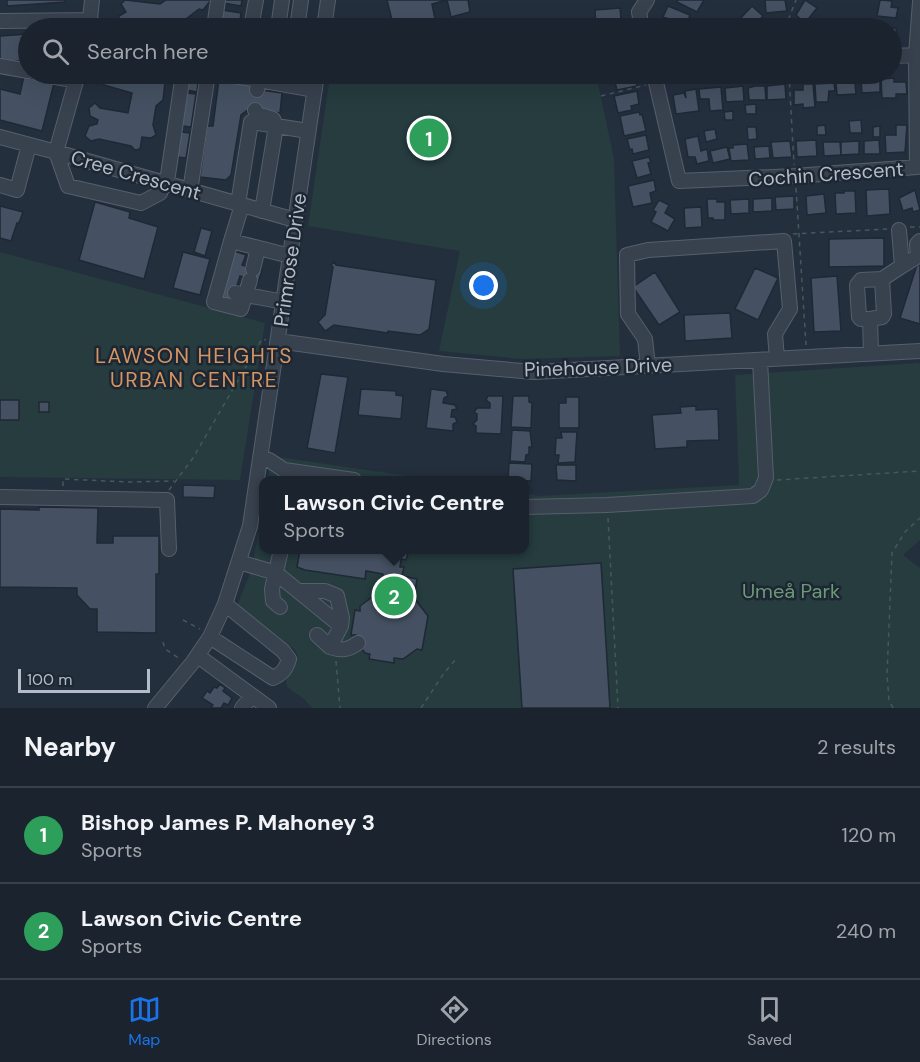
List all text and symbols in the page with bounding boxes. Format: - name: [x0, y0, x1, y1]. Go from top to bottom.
- search box: [18, 18, 902, 84]
- icon: search: [39, 35, 72, 68]
- text: Search here: [87, 37, 208, 66]
- pin: 1: [410, 116, 448, 160]
- street label: Cree Crescent: [68, 144, 204, 206]
- street label: Cochin Crescent: [747, 156, 905, 192]
- street label: Primrose Drive: [268, 192, 312, 328]
- your location: [469, 271, 498, 300]
- district label: LAWSON HEIGHTS URBAN CENTRE: [95, 342, 293, 394]
- street label: Pinehouse Drive: [524, 351, 672, 383]
- popup: [259, 476, 529, 554]
- text: Lawson Civic Centre: [284, 488, 504, 517]
- text: Sports: [284, 517, 345, 543]
- pin: 2: [374, 574, 414, 618]
- park label: Umeå Park: [742, 578, 840, 604]
- scale bar: [18, 666, 150, 694]
- text: 100 m: [27, 669, 72, 690]
- text: Nearby: [24, 730, 116, 764]
- text: 2 results: [817, 734, 896, 760]
- text: Bishop James P. Mahoney 3: [81, 808, 375, 837]
- text: 1: [40, 822, 47, 848]
- text: 120 m: [842, 822, 896, 848]
- text: Sports: [81, 837, 142, 863]
- text: Lawson Civic Centre: [81, 904, 302, 933]
- text: 2: [38, 918, 49, 944]
- text: 240 m: [836, 918, 896, 944]
- text: Sports: [81, 933, 142, 959]
- tab: Map: [128, 993, 161, 1050]
- tab: Directions: [416, 993, 492, 1050]
- tab: Saved: [747, 993, 792, 1050]

